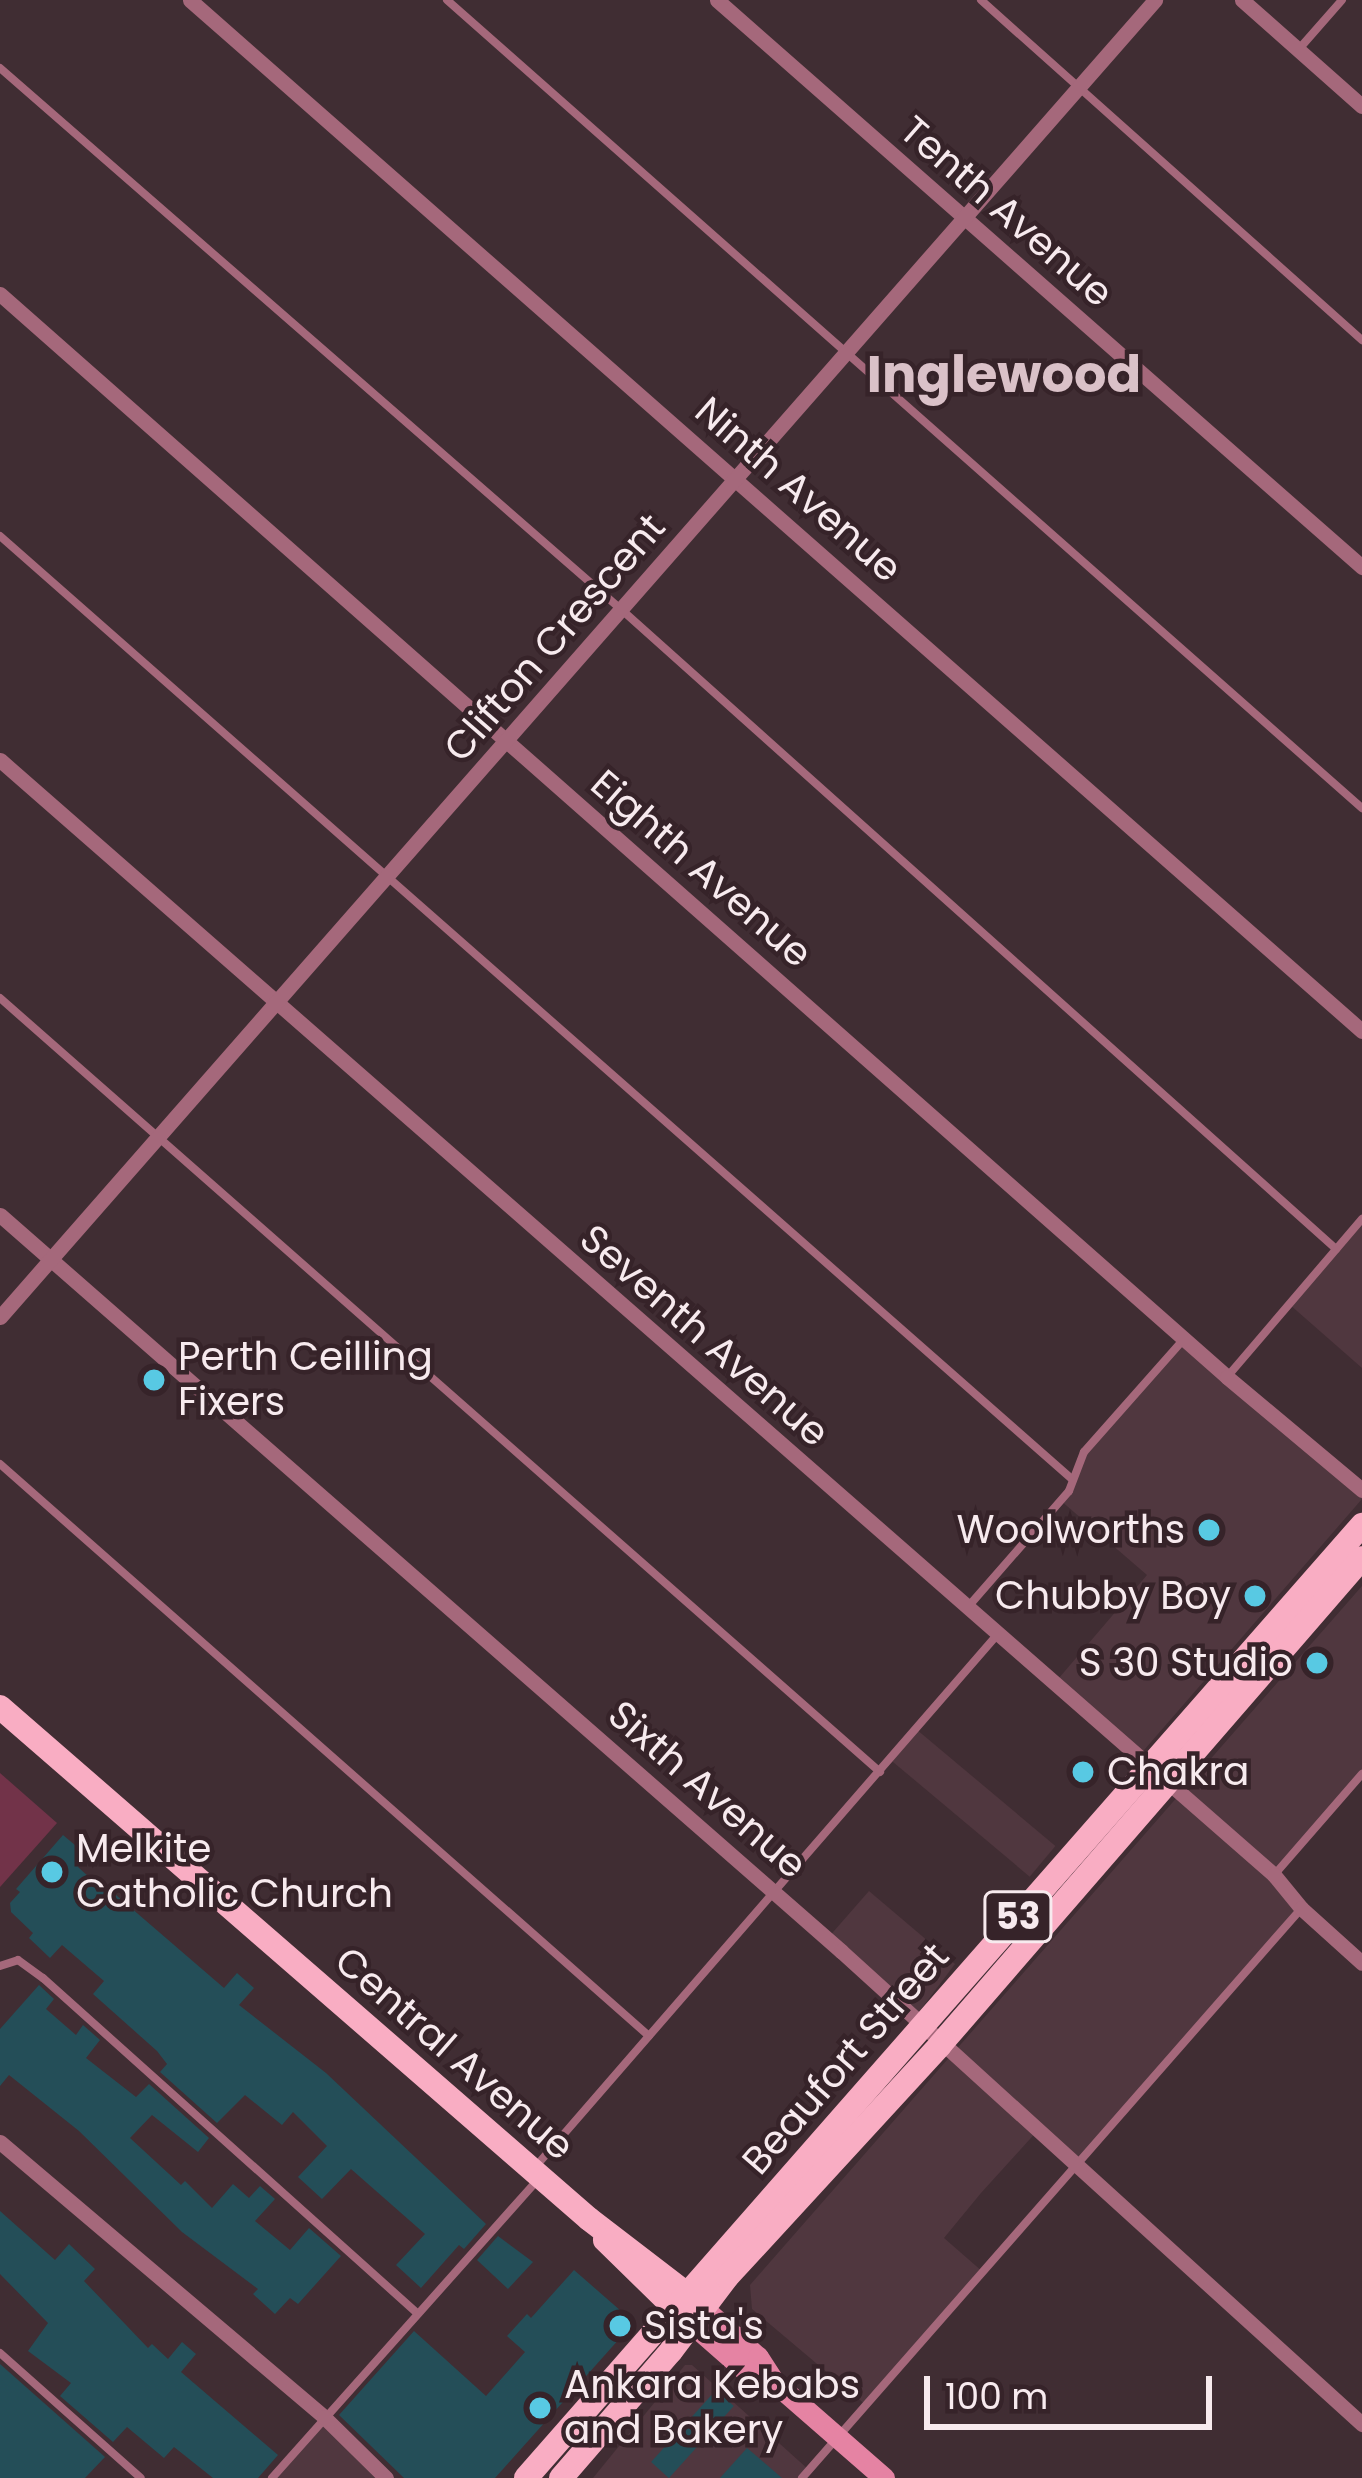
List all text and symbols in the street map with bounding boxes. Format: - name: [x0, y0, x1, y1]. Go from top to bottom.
- street label: Tenth Avenue: [890, 107, 1122, 317]
- district label: Inglewood: [867, 343, 1141, 405]
- street label: Ninth Avenue: [685, 388, 911, 592]
- street label: Clifton Crescent: [435, 505, 675, 771]
- street label: Eighth Avenue: [581, 760, 821, 978]
- street label: Seventh Avenue: [570, 1215, 838, 1457]
- place label: Perth Ceilling Fixers: [178, 1335, 433, 1426]
- marker: Perth Ceilling Fixers: [141, 1367, 167, 1393]
- place label: Woolworths: [956, 1507, 1185, 1553]
- marker: Woolworths: [1196, 1517, 1222, 1543]
- place label: Chubby Boy: [995, 1573, 1231, 1619]
- marker: Chubby Boy: [1242, 1583, 1268, 1609]
- place label: S 30 Studio: [1079, 1640, 1293, 1686]
- marker: S 30 Studio: [1304, 1650, 1330, 1676]
- street label: Sixth Avenue: [598, 1691, 816, 1889]
- place label: Chakra: [1107, 1749, 1249, 1795]
- marker: Chakra: [1070, 1759, 1096, 1785]
- place label: Melkite Catholic Church: [76, 1827, 393, 1918]
- marker: Melkite Catholic Church: [39, 1859, 65, 1885]
- road number: 53: [982, 1887, 1054, 1947]
- street label: Beaufort Street: [733, 1934, 959, 2184]
- street label: Central Avenue: [325, 1938, 583, 2170]
- place label: Sista's: [644, 2303, 764, 2349]
- marker: Sista's: [607, 2313, 633, 2339]
- scale bar: [930, 2352, 1218, 2426]
- place label: Ankara Kebabs and Bakery: [564, 2363, 860, 2454]
- text: 100 m: [945, 2371, 1048, 2422]
- marker: Ankara Kebabs and Bakery: [527, 2395, 553, 2421]

